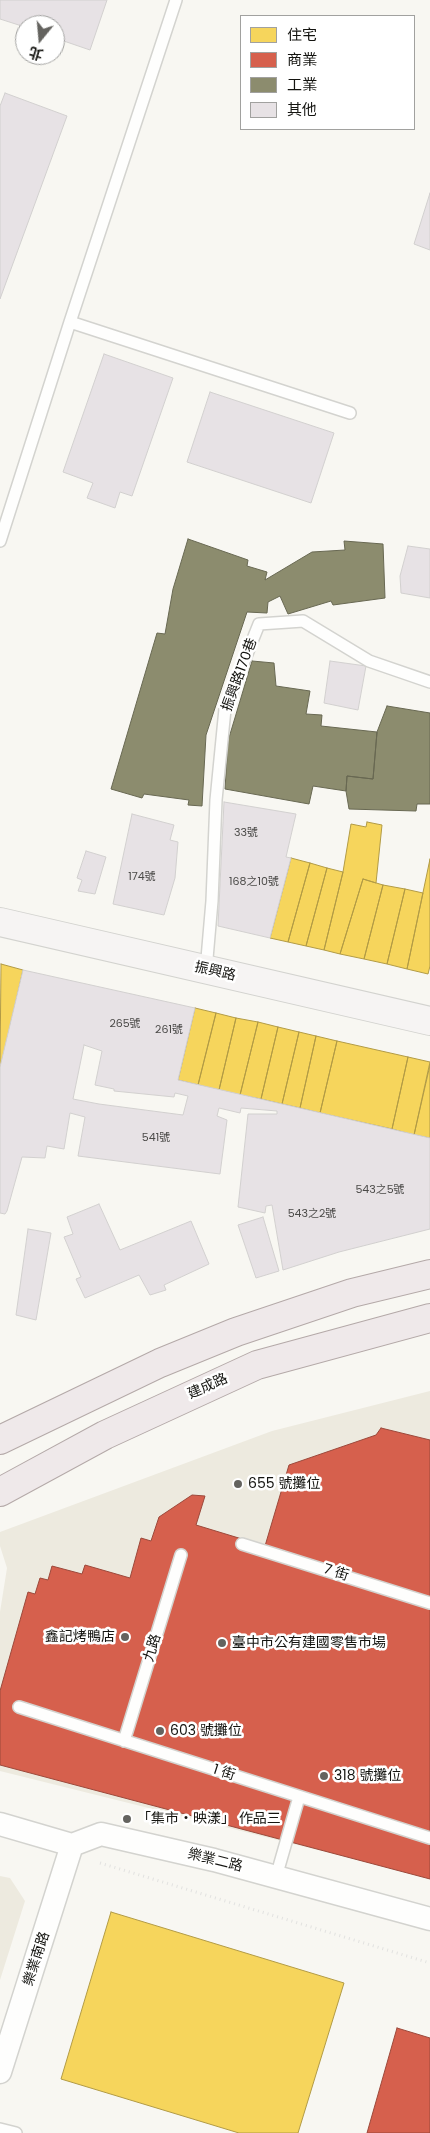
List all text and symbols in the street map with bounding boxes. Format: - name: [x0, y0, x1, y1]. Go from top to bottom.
- north arrow: [15, 15, 65, 65]
- legend: [240, 15, 415, 130]
- text: 住宅: [287, 24, 317, 45]
- text: 北: [26, 42, 46, 65]
- text: 商業: [287, 49, 317, 70]
- text: 工業: [287, 74, 317, 95]
- text: 其他: [287, 99, 317, 120]
- street label: 振興路170巷: [219, 636, 261, 714]
- house number: 33號: [234, 826, 258, 840]
- house number: 174號: [128, 870, 156, 884]
- house number: 168之10號: [229, 875, 279, 889]
- street label: 振興路: [193, 959, 237, 985]
- house number: 265號: [109, 1017, 141, 1031]
- house number: 261號: [155, 1023, 183, 1037]
- house number: 541號: [142, 1131, 170, 1145]
- house number: 543之5號: [355, 1183, 405, 1197]
- house number: 543之2號: [288, 1207, 336, 1221]
- street label: 建成路: [185, 1371, 231, 1403]
- place label: 655 號攤位: [248, 1476, 320, 1492]
- marker: 655 號攤位: [232, 1478, 244, 1490]
- street label: 7 街: [321, 1561, 351, 1585]
- place label: 鑫記烤鴨店: [45, 1629, 115, 1645]
- marker: 鑫記烤鴨店: [119, 1631, 131, 1643]
- street label: 九路: [141, 1632, 165, 1664]
- place label: 臺中市公有建國零售市場: [232, 1635, 386, 1651]
- marker: 臺中市公有建國零售市場: [216, 1637, 228, 1649]
- place label: 603 號攤位: [170, 1723, 242, 1739]
- marker: 603 號攤位: [154, 1725, 166, 1737]
- street label: 1 街: [211, 1762, 237, 1784]
- place label: 318 號攤位: [334, 1768, 401, 1784]
- marker: 318 號攤位: [318, 1770, 330, 1782]
- place label: 「集市‧映漾」 作品三: [137, 1811, 281, 1827]
- marker: 「集市‧映漾」 作品三: [121, 1813, 133, 1825]
- street label: 樂業二路: [186, 1846, 244, 1876]
- street label: 樂業南路: [20, 1930, 54, 1988]

